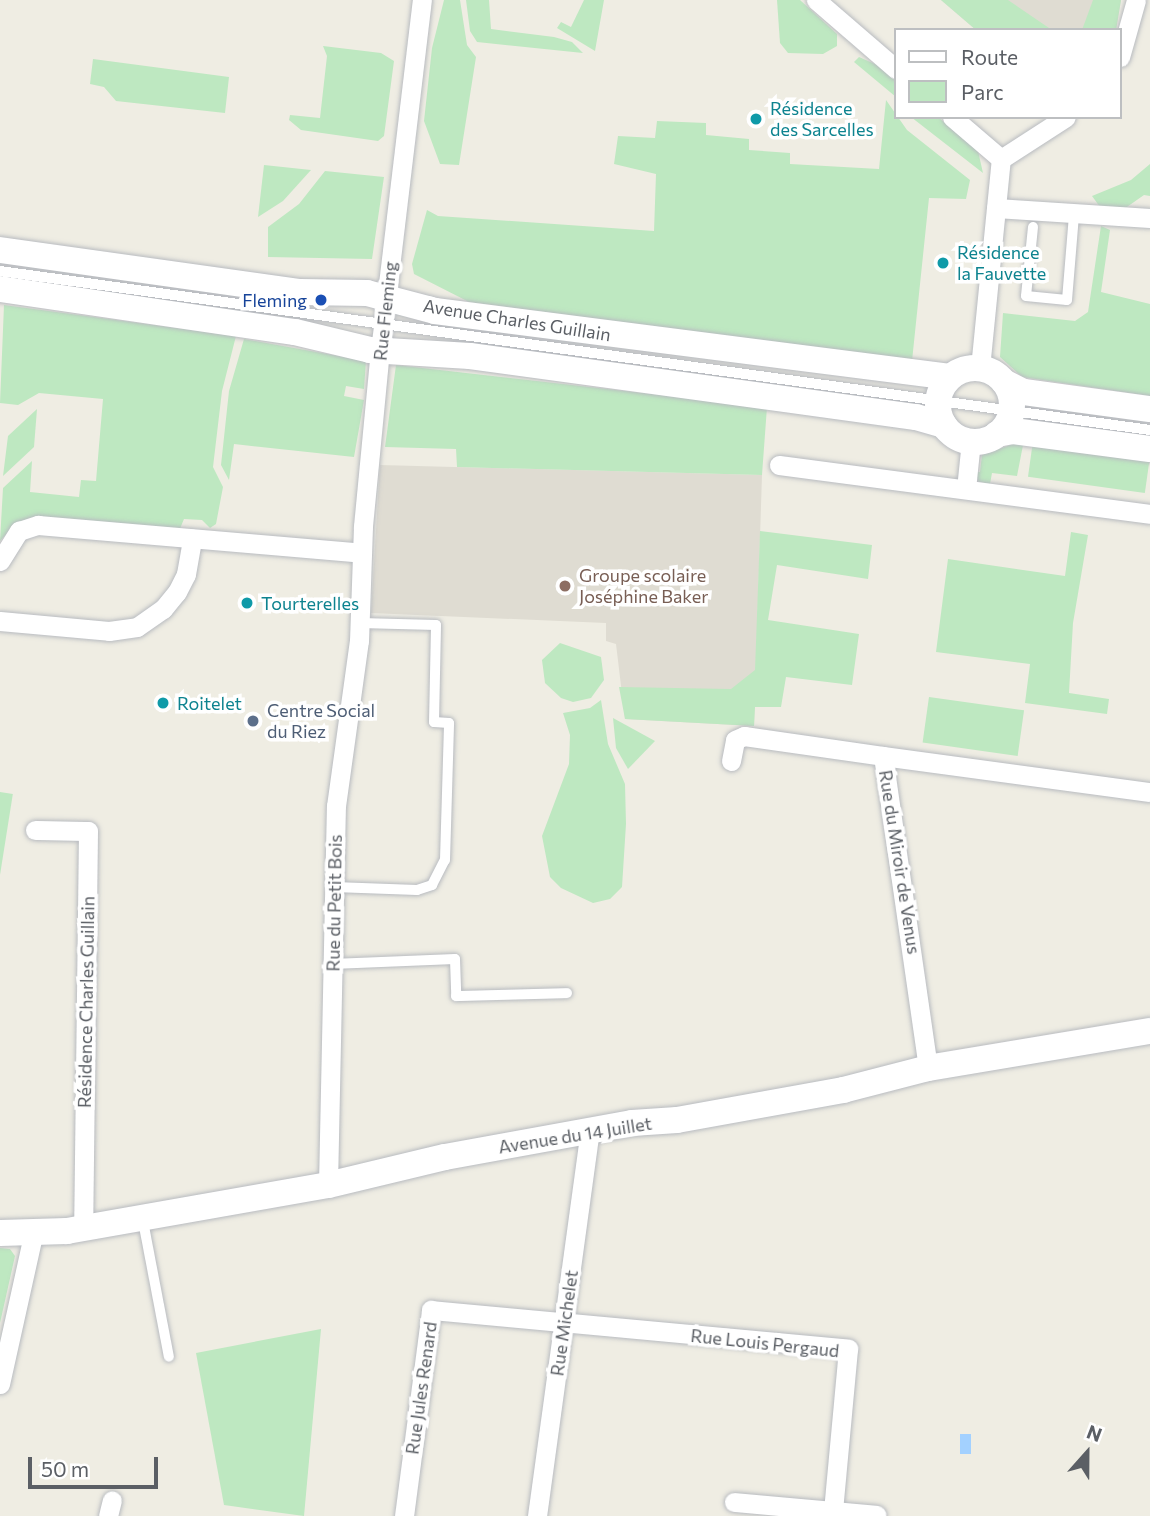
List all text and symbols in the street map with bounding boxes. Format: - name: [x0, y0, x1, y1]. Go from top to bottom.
- legend: [894, 28, 1122, 119]
- text: Route: [961, 44, 1018, 69]
- text: Parc: [961, 79, 1004, 104]
- place label: Résidence des Sarcelles: [770, 98, 874, 140]
- marker: Résidence des Sarcelles: [748, 111, 764, 127]
- place label: Résidence la Fauvette: [957, 242, 1046, 284]
- marker: Résidence la Fauvette: [935, 255, 951, 271]
- street label: Rue Fleming: [369, 260, 401, 362]
- place label: Fleming: [242, 289, 307, 311]
- marker: Fleming: [313, 292, 329, 308]
- street label: Avenue Charles Guillain: [422, 294, 612, 346]
- place label: Groupe scolaire Joséphine Baker: [579, 565, 708, 608]
- marker: Groupe scolaire Joséphine Baker: [557, 578, 573, 594]
- place label: Tourterelles: [261, 592, 359, 614]
- marker: Tourterelles: [239, 595, 255, 611]
- place label: Roitelet: [177, 692, 242, 714]
- marker: Roitelet: [155, 695, 171, 711]
- place label: Centre Social du Riez: [267, 700, 375, 742]
- marker: Centre Social du Riez: [245, 713, 261, 729]
- street label: Rue du Miroir de Venus: [875, 768, 925, 956]
- street label: Rue du Petit Bois: [322, 834, 346, 972]
- street label: Résidence Charles Guillain: [73, 896, 99, 1108]
- street label: Avenue du 14 Juillet: [497, 1112, 653, 1158]
- street label: Rue Michelet: [546, 1269, 582, 1377]
- street label: Rue Jules Renard: [401, 1320, 441, 1456]
- street label: Rue Louis Pergaud: [690, 1324, 840, 1362]
- north arrow: [1052, 1418, 1122, 1488]
- text: N: [1084, 1420, 1105, 1446]
- scale bar: [32, 1442, 161, 1486]
- text: 50 m: [41, 1456, 89, 1481]

